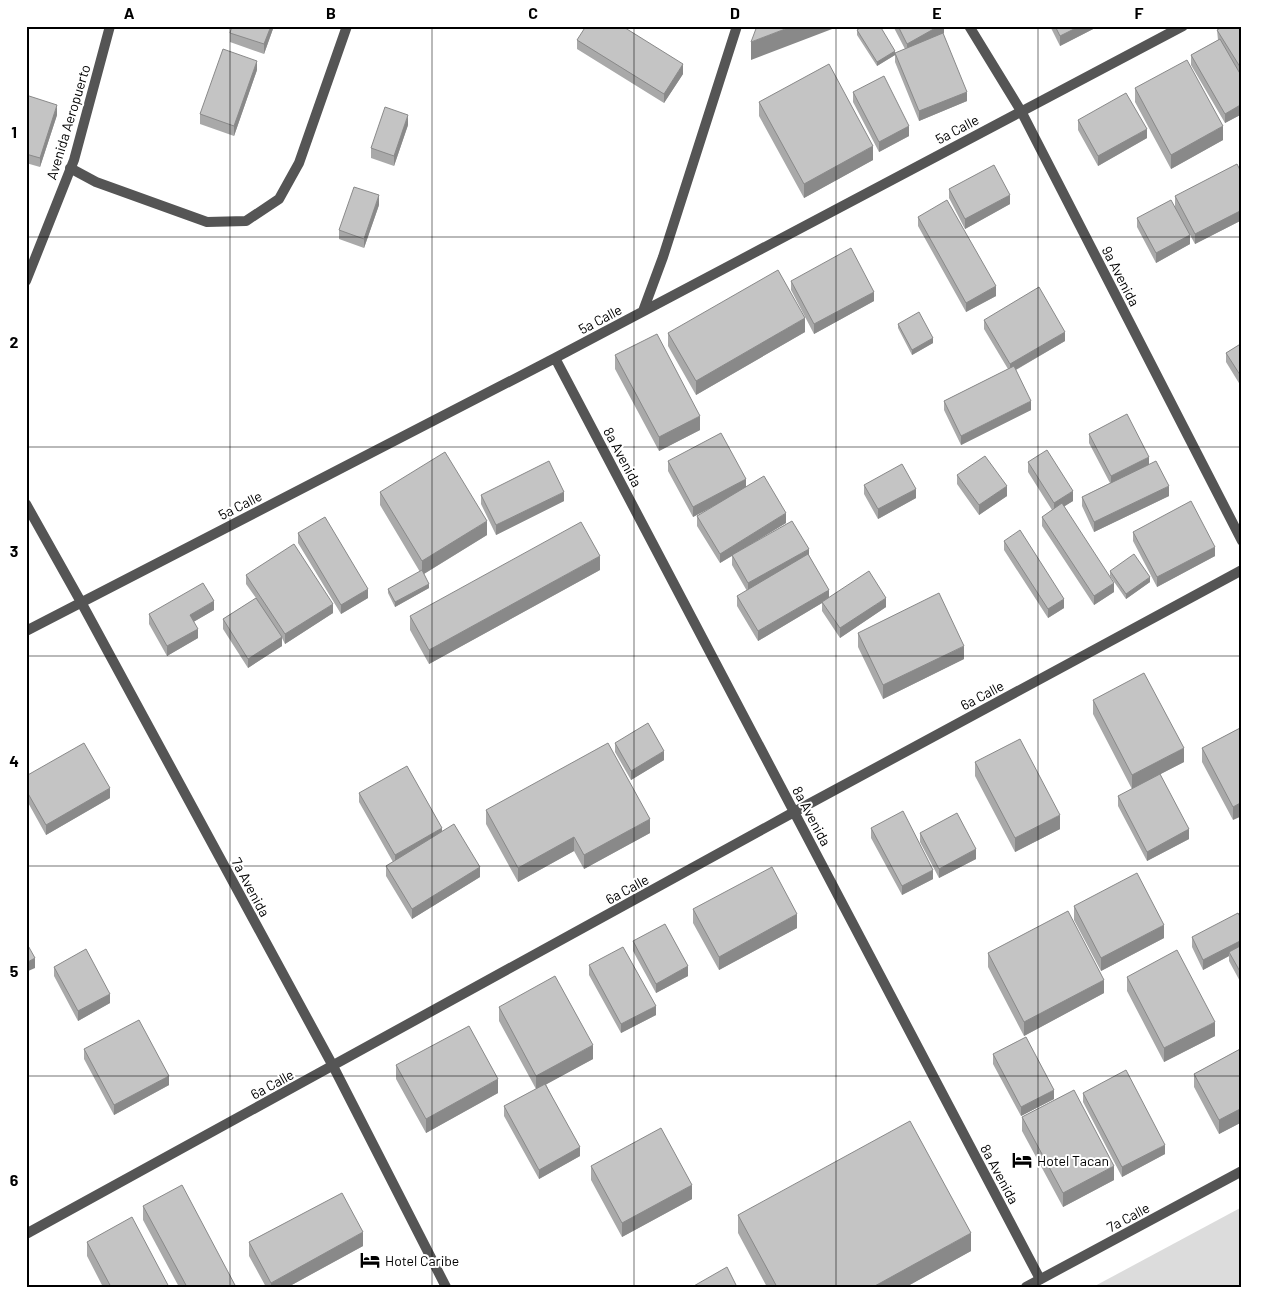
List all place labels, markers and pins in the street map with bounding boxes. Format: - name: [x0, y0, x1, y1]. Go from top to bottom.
- hotel icon: Hotel Tacan: [1011, 1149, 1033, 1171]
- place label: Hotel Tacan: [1037, 1152, 1109, 1169]
- hotel icon: Hotel Caribe: [359, 1249, 381, 1271]
- place label: Hotel Caribe: [385, 1252, 459, 1269]

